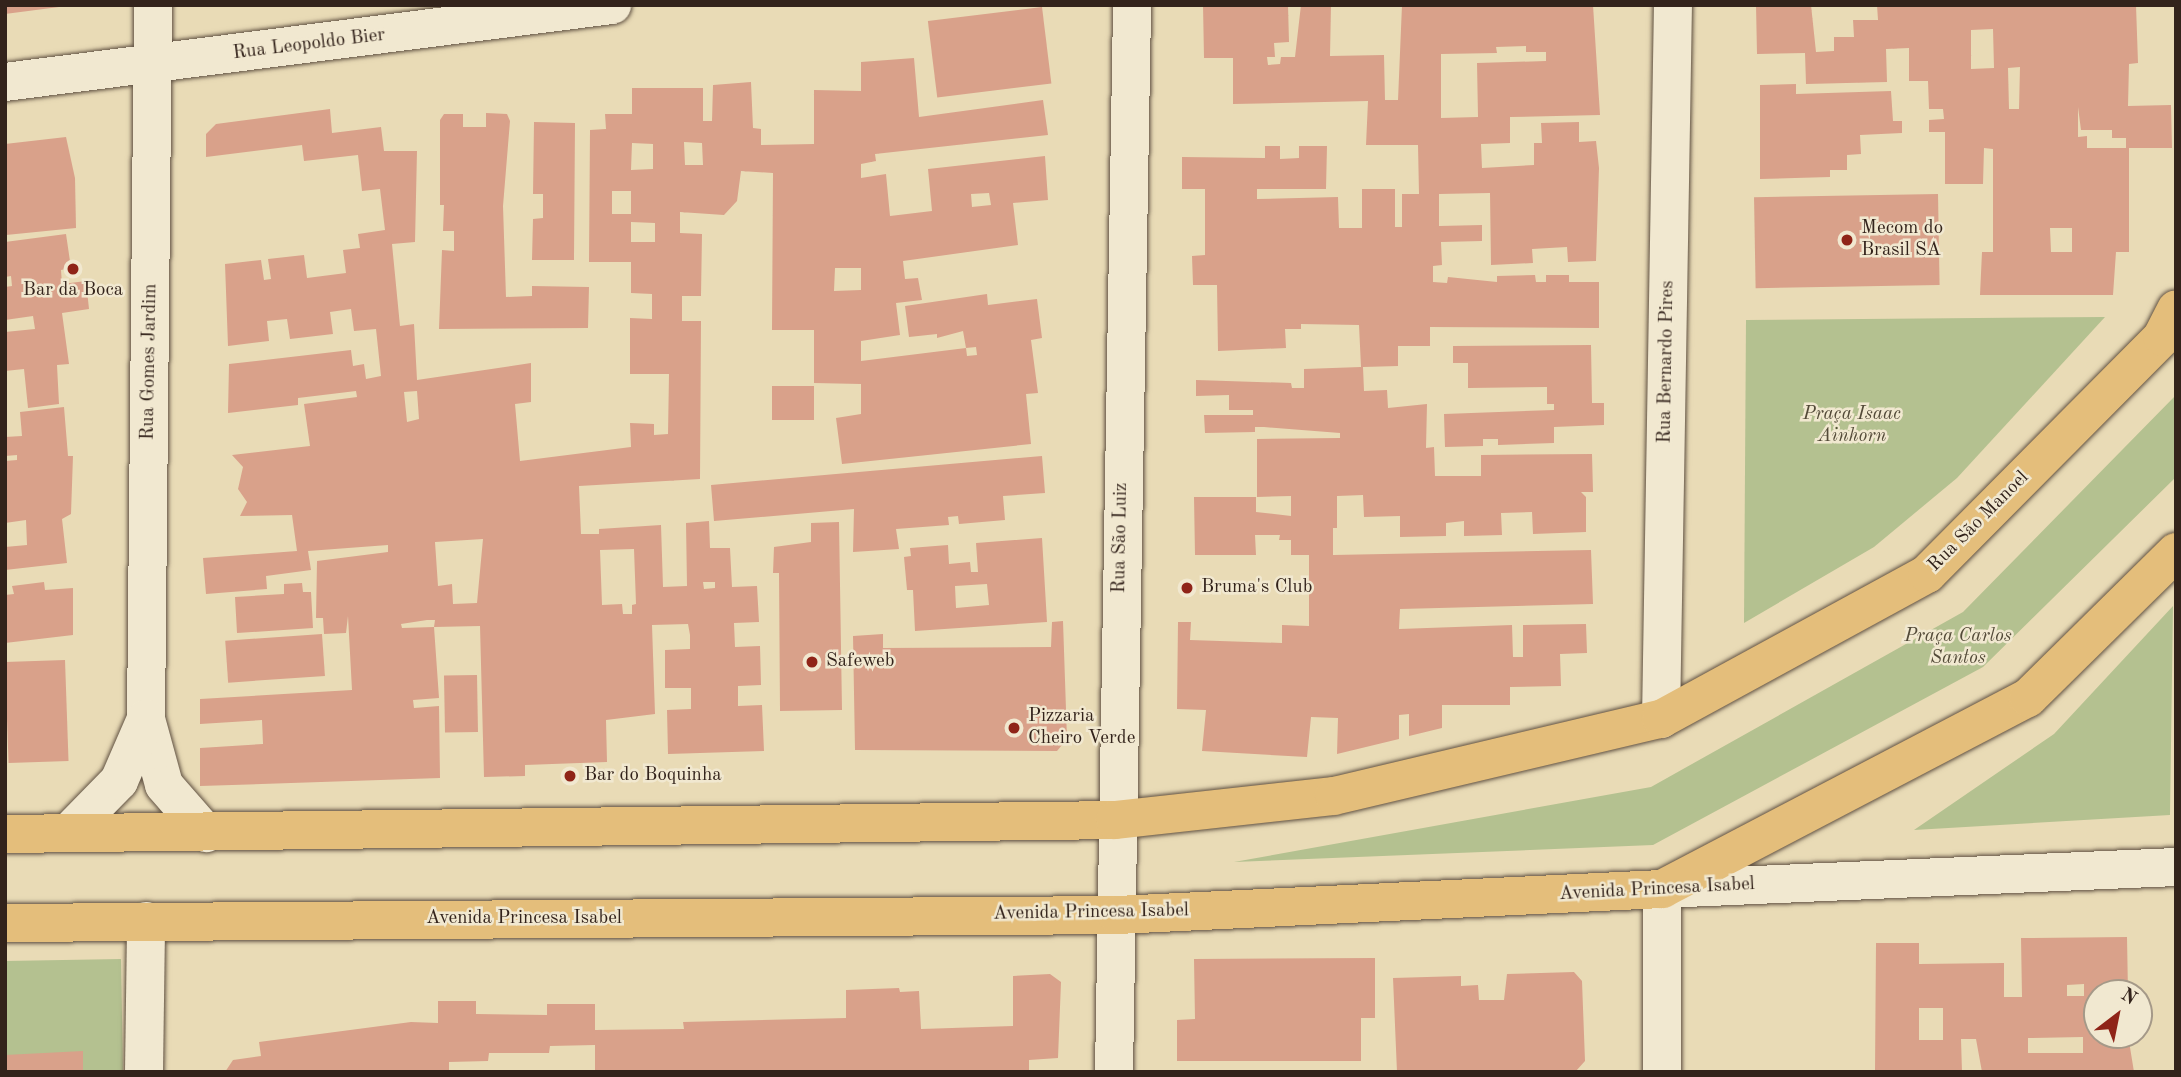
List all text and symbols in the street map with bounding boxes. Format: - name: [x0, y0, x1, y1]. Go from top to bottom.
- street label: Rua Leopoldo Bier: [232, 24, 386, 66]
- place label: Mecom do Brasil SA: [1861, 218, 1943, 262]
- marker: Mecom do Brasil SA: [1839, 232, 1855, 248]
- marker: Bar da Boca: [65, 261, 81, 277]
- place label: Bar da Boca: [23, 280, 123, 302]
- street label: Rua Bernardo Pires: [1654, 280, 1680, 444]
- street label: Rua Gomes Jardim: [137, 284, 163, 440]
- park label: Praça Isaac Ainhorn: [1803, 404, 1901, 448]
- street label: Rua São Manoel: [1924, 467, 2034, 577]
- street label: Rua São Luiz: [1109, 482, 1133, 594]
- place label: Bruma's Club: [1201, 577, 1312, 599]
- marker: Bruma's Club: [1179, 580, 1195, 596]
- park label: Praça Carlos Santos: [1904, 626, 2012, 670]
- place label: Safeweb: [826, 651, 894, 673]
- marker: Safeweb: [804, 654, 820, 670]
- place label: Pizzaria Cheiro Verde: [1028, 706, 1136, 750]
- marker: Pizzaria Cheiro Verde: [1006, 720, 1022, 736]
- place label: Bar do Boquinha: [584, 765, 722, 787]
- marker: Bar do Boquinha: [562, 768, 578, 784]
- street label: Avenida Princesa Isabel: [1559, 873, 1755, 907]
- street label: Avenida Princesa Isabel: [993, 900, 1189, 926]
- street label: Avenida Princesa Isabel: [426, 908, 622, 930]
- north arrow: [2083, 979, 2153, 1049]
- text: N: [2117, 986, 2140, 1009]

